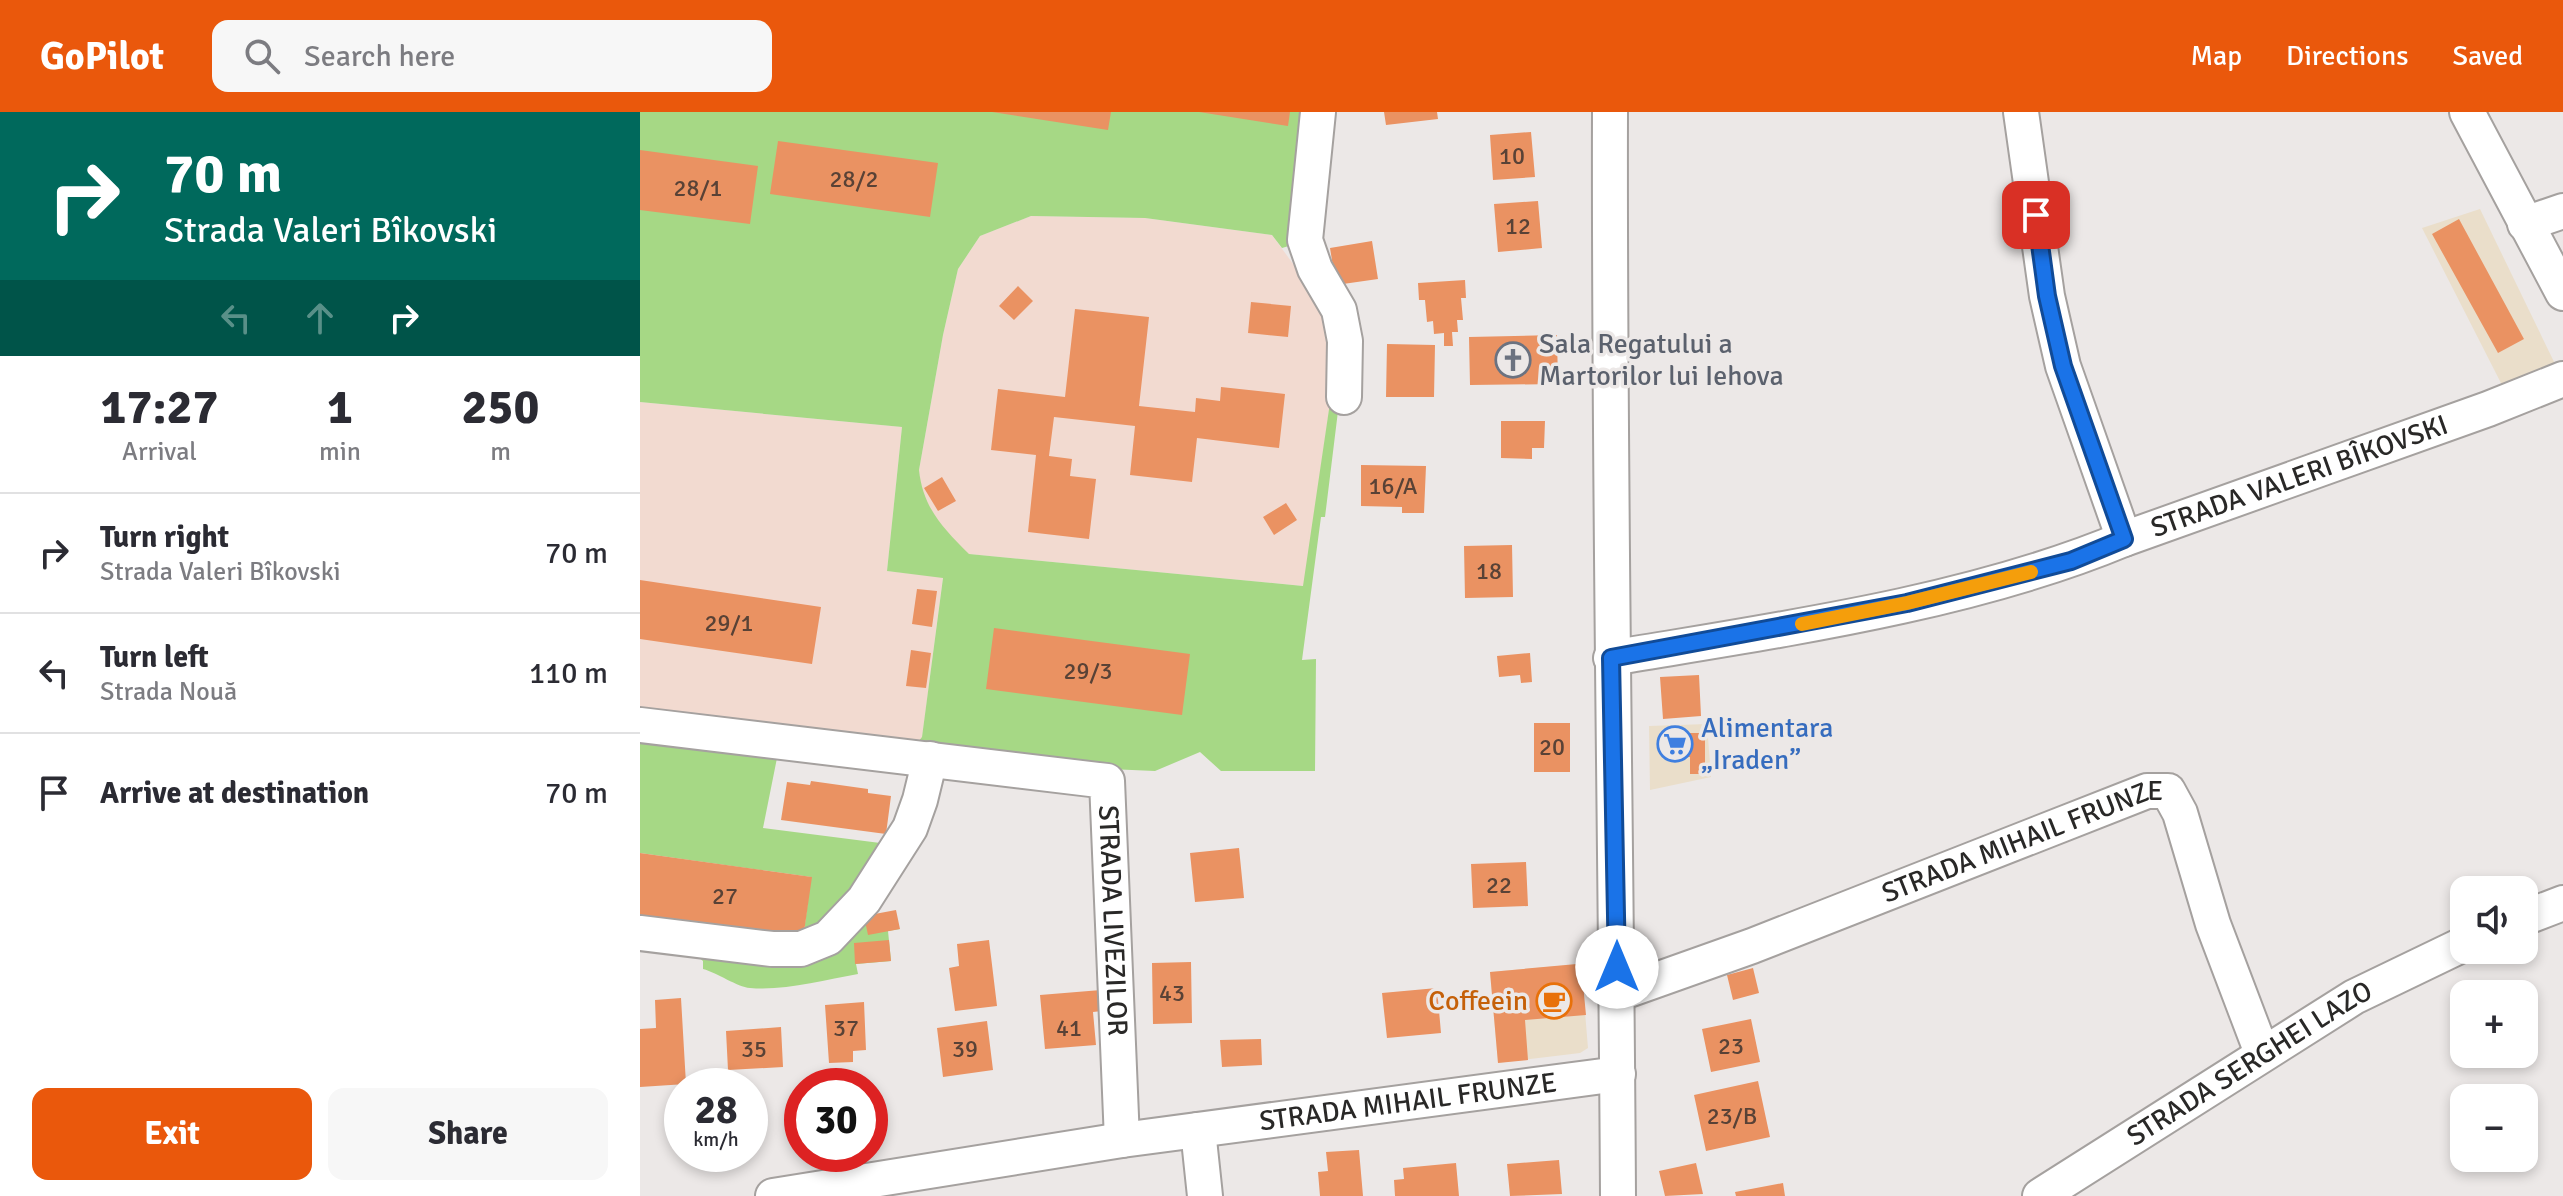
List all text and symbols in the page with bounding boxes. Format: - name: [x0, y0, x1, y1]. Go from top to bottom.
- search box: [212, 20, 772, 92]
- text: GoPilot: [40, 33, 164, 80]
- icon: search: [240, 34, 284, 78]
- text: Search here: [304, 38, 455, 75]
- text: Map: [2190, 39, 2242, 73]
- text: Directions: [2286, 39, 2408, 73]
- text: Saved: [2452, 39, 2523, 73]
- text: 70 m: [164, 139, 282, 208]
- house number: 10: [1499, 141, 1525, 171]
- icon: right: [32, 144, 136, 248]
- house number: 28/2: [829, 164, 879, 194]
- house number: 28/1: [673, 173, 723, 203]
- pin: [2002, 181, 2070, 249]
- icon: arrive: [2014, 193, 2058, 237]
- text: Strada Valeri Bîkovski: [164, 208, 497, 253]
- house number: 12: [1505, 211, 1531, 241]
- icon: left: [214, 296, 258, 340]
- icon: ahead: [298, 296, 342, 340]
- icon: right: [382, 296, 426, 340]
- place label: Sala Regatului a Martorilor lui Iehova: [1539, 327, 1784, 393]
- church icon: Sala Regatului a Martorilor lui Iehova: [1494, 341, 1532, 379]
- text: 17:27: [101, 378, 218, 437]
- text: 1: [327, 378, 353, 437]
- text: 250: [462, 378, 539, 437]
- street label: STRADA VALERI BÎKOVSKI: [2146, 408, 2452, 545]
- text: Arrival: [122, 436, 197, 468]
- text: min: [319, 436, 361, 468]
- text: m: [490, 436, 511, 468]
- house number: 16/A: [1369, 471, 1418, 501]
- text: Turn right: [100, 519, 229, 556]
- icon: right: [32, 531, 76, 575]
- text: 70 m: [545, 535, 608, 572]
- text: Strada Valeri Bîkovski: [100, 556, 341, 588]
- house number: 18: [1476, 556, 1502, 586]
- house number: 29/1: [704, 608, 754, 638]
- text: Turn left: [100, 639, 209, 676]
- icon: left: [32, 651, 76, 695]
- text: 110 m: [529, 655, 608, 692]
- house number: 29/3: [1063, 656, 1113, 686]
- text: Strada Nouă: [100, 676, 237, 708]
- place label: Alimentara „Iraden”: [1701, 711, 1833, 777]
- supermarket icon: Alimentara „Iraden”: [1656, 725, 1694, 763]
- house number: 20: [1539, 732, 1565, 762]
- icon: arrive: [32, 771, 76, 815]
- street label: STRADA MIHAIL FRUNZE: [1877, 774, 2163, 910]
- text: Arrive at destination: [100, 775, 369, 812]
- text: 70 m: [545, 775, 608, 812]
- street label: STRADA LIVEZILOR: [1091, 804, 1135, 1037]
- house number: 22: [1486, 870, 1512, 900]
- map controls: [2450, 876, 2538, 1172]
- button: sound: [2450, 876, 2538, 964]
- house number: 27: [712, 881, 738, 911]
- position arrow: [1575, 925, 1659, 1009]
- street label: STRADA SERGHEI LAZO: [2121, 974, 2378, 1154]
- house number: 43: [1159, 978, 1185, 1008]
- button: +: [2450, 980, 2538, 1068]
- cafe icon: Coffeein: [1535, 982, 1573, 1020]
- place label: Coffeein: [1428, 984, 1528, 1018]
- house number: 37: [833, 1013, 859, 1043]
- house number: 41: [1056, 1013, 1082, 1043]
- house number: 23: [1718, 1031, 1744, 1061]
- house number: 35: [741, 1034, 767, 1064]
- house number: 39: [952, 1034, 978, 1064]
- street label: STRADA MIHAIL FRUNZE: [1257, 1065, 1559, 1139]
- speed limit sign: 30: [784, 1068, 888, 1172]
- button: −: [2450, 1084, 2538, 1172]
- text: 28: [694, 1085, 738, 1135]
- button: Exit: [32, 1088, 312, 1180]
- button: Share: [328, 1088, 608, 1180]
- house number: 23/B: [1707, 1101, 1757, 1131]
- text: km/h: [693, 1127, 739, 1152]

